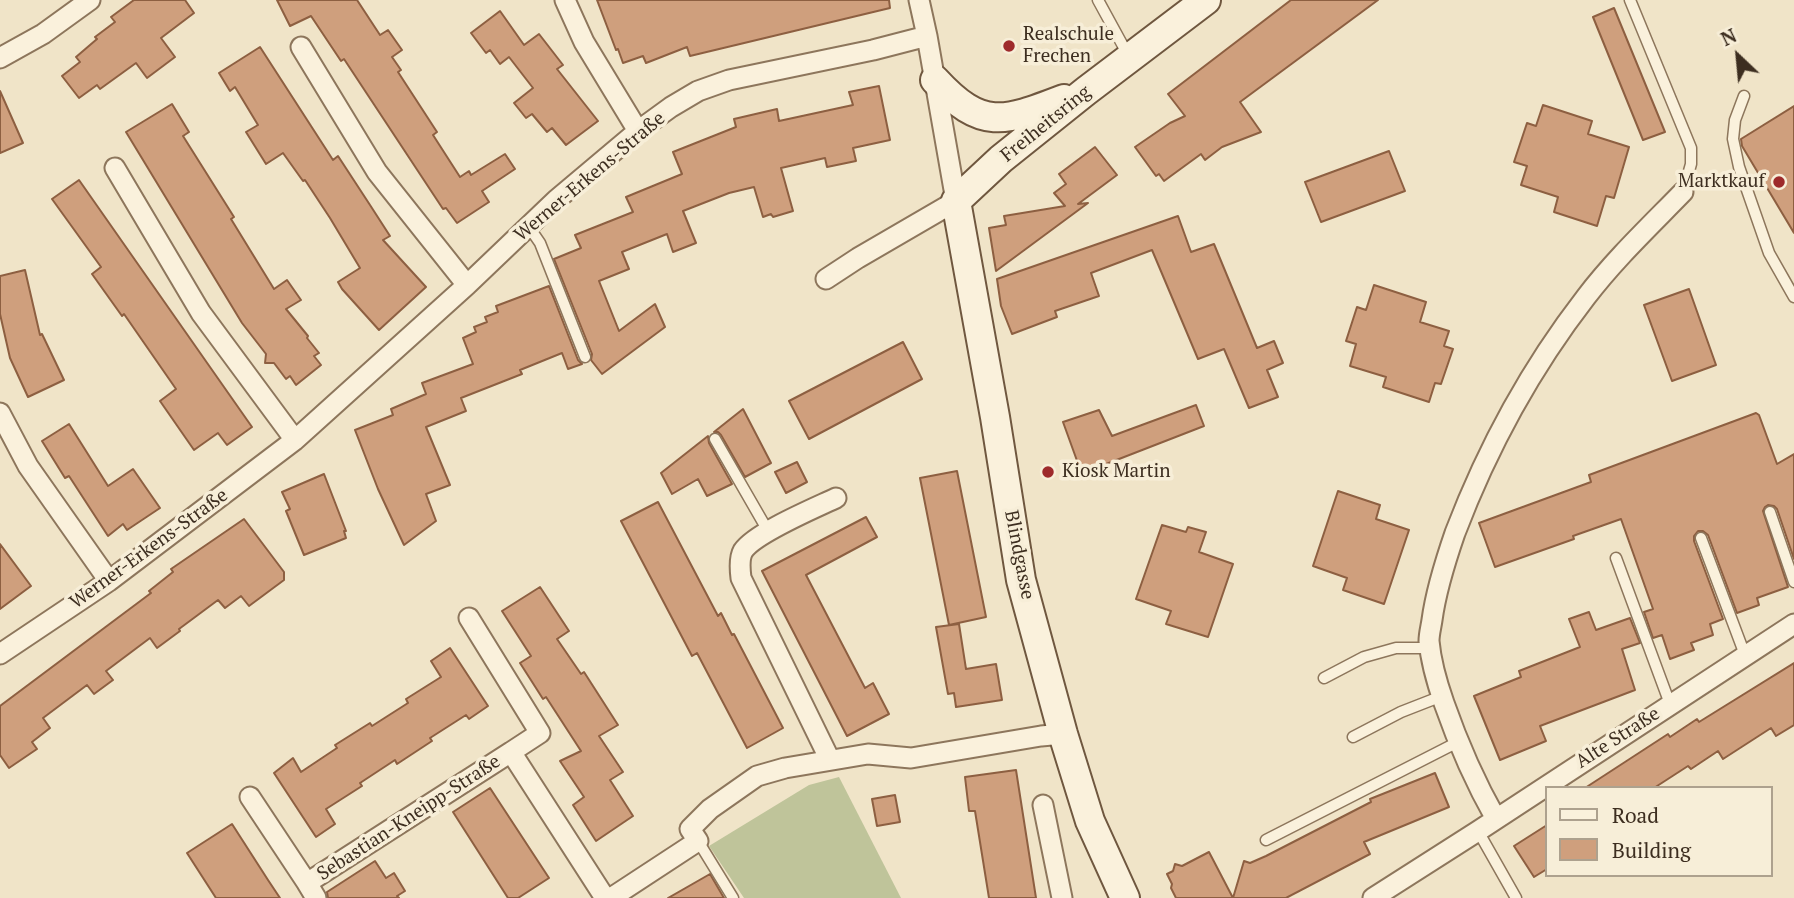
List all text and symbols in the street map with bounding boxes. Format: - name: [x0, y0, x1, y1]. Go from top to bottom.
- north arrow: [1703, 21, 1773, 91]
- text: N: [1717, 22, 1741, 51]
- place label: Realschule Frechen: [1023, 24, 1114, 68]
- marker: Realschule Frechen: [1001, 38, 1017, 54]
- street label: Freiheitsring: [997, 81, 1095, 167]
- street label: Werner-Erkens-Straße: [510, 107, 670, 247]
- place label: Marktkauf: [1678, 171, 1765, 193]
- marker: Marktkauf: [1771, 174, 1787, 190]
- place label: Kiosk Martin: [1062, 461, 1171, 483]
- marker: Kiosk Martin: [1040, 464, 1056, 480]
- street label: Werner-Erkens-Straße: [66, 484, 232, 614]
- street label: Blindgasse: [999, 508, 1039, 602]
- street label: Alte Straße: [1572, 702, 1664, 774]
- street label: Sebastian-Kneipp-Straße: [313, 750, 505, 886]
- legend: [1546, 786, 1773, 877]
- text: Road: [1612, 801, 1659, 829]
- text: Building: [1612, 836, 1691, 864]

